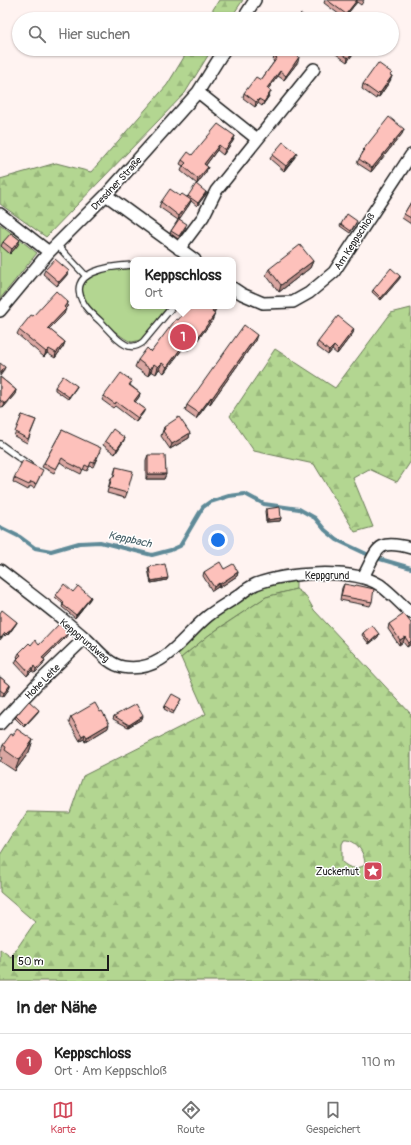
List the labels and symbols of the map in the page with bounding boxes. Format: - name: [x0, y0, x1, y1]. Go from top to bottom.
- street label: Dresdner Straße: [89, 154, 145, 213]
- street label: Am Keppschloß: [332, 210, 378, 272]
- pin: 1: [170, 322, 196, 352]
- water label: Keppbach: [107, 529, 153, 551]
- your location: [208, 530, 228, 550]
- street label: Keppgrund: [305, 570, 349, 582]
- street label: Keppgrundweg: [57, 616, 112, 665]
- street label: Hohe Leite: [23, 662, 63, 702]
- place icon: Zuckerhut: [362, 860, 384, 882]
- place label: Zuckerhut: [316, 866, 360, 878]
- scale bar: [12, 953, 109, 972]

